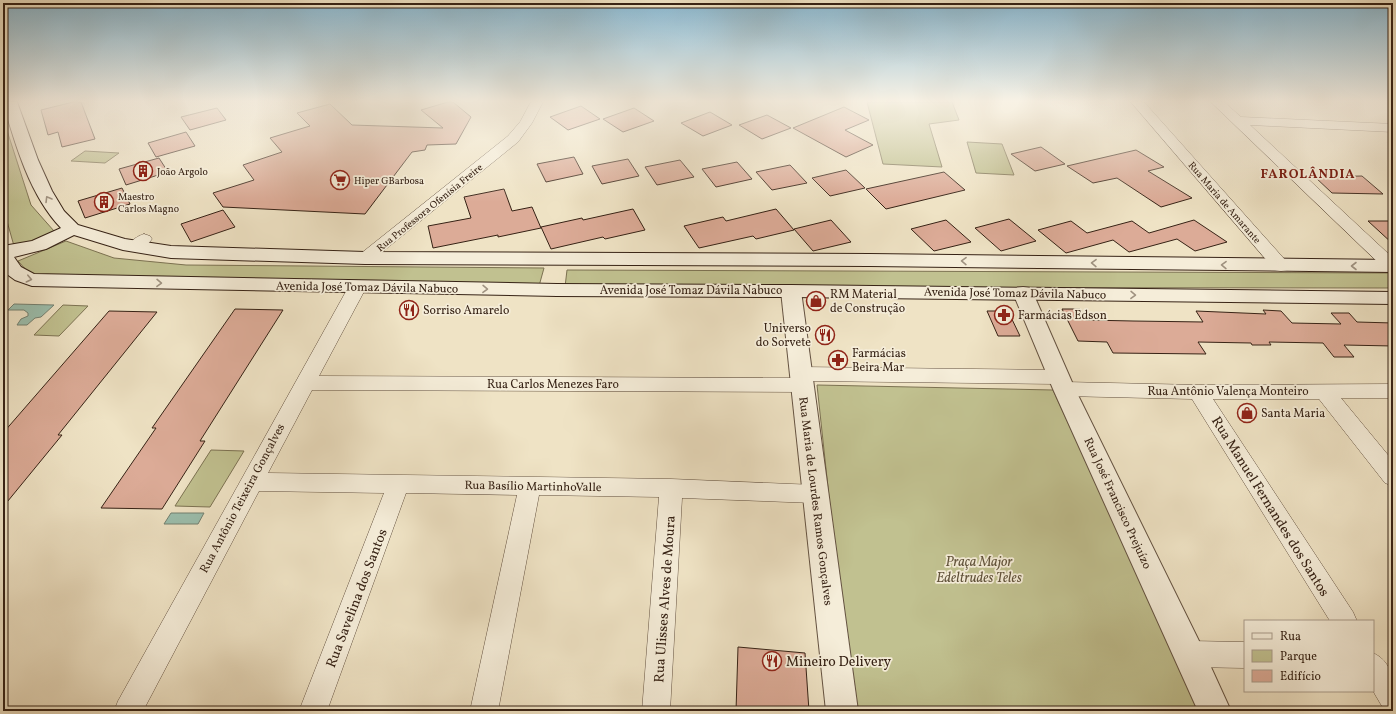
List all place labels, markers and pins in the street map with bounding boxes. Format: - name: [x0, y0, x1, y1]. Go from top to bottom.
- building icon: João Argolo: [132, 160, 154, 182]
- place label: João Argolo: [157, 165, 208, 179]
- supermarket icon: Hiper GBarbosa: [329, 169, 351, 191]
- place label: Hiper GBarbosa: [354, 174, 424, 188]
- place label: Maestro Carlos Magno: [118, 190, 179, 216]
- building icon: Maestro Carlos Magno: [93, 191, 115, 213]
- place label: RM Material de Construção: [830, 287, 905, 317]
- shop icon: RM Material de Construção: [805, 290, 827, 312]
- restaurant icon: Sorriso Amarelo: [398, 299, 420, 321]
- place label: Sorriso Amarelo: [423, 303, 509, 319]
- pharmacy icon: Farmácias Edson: [993, 304, 1015, 326]
- place label: Farmácias Edson: [1018, 308, 1107, 324]
- place label: Universo do Sorvete: [756, 321, 811, 351]
- restaurant icon: Universo do Sorvete: [814, 324, 836, 346]
- place label: Farmácias Beira Mar: [852, 346, 906, 376]
- pharmacy icon: Farmácias Beira Mar: [827, 349, 849, 371]
- shop icon: Santa Maria: [1236, 402, 1258, 424]
- place label: Santa Maria: [1261, 406, 1325, 422]
- restaurant icon: Mineiro Delivery: [761, 650, 783, 672]
- place label: Mineiro Delivery: [786, 653, 892, 672]

